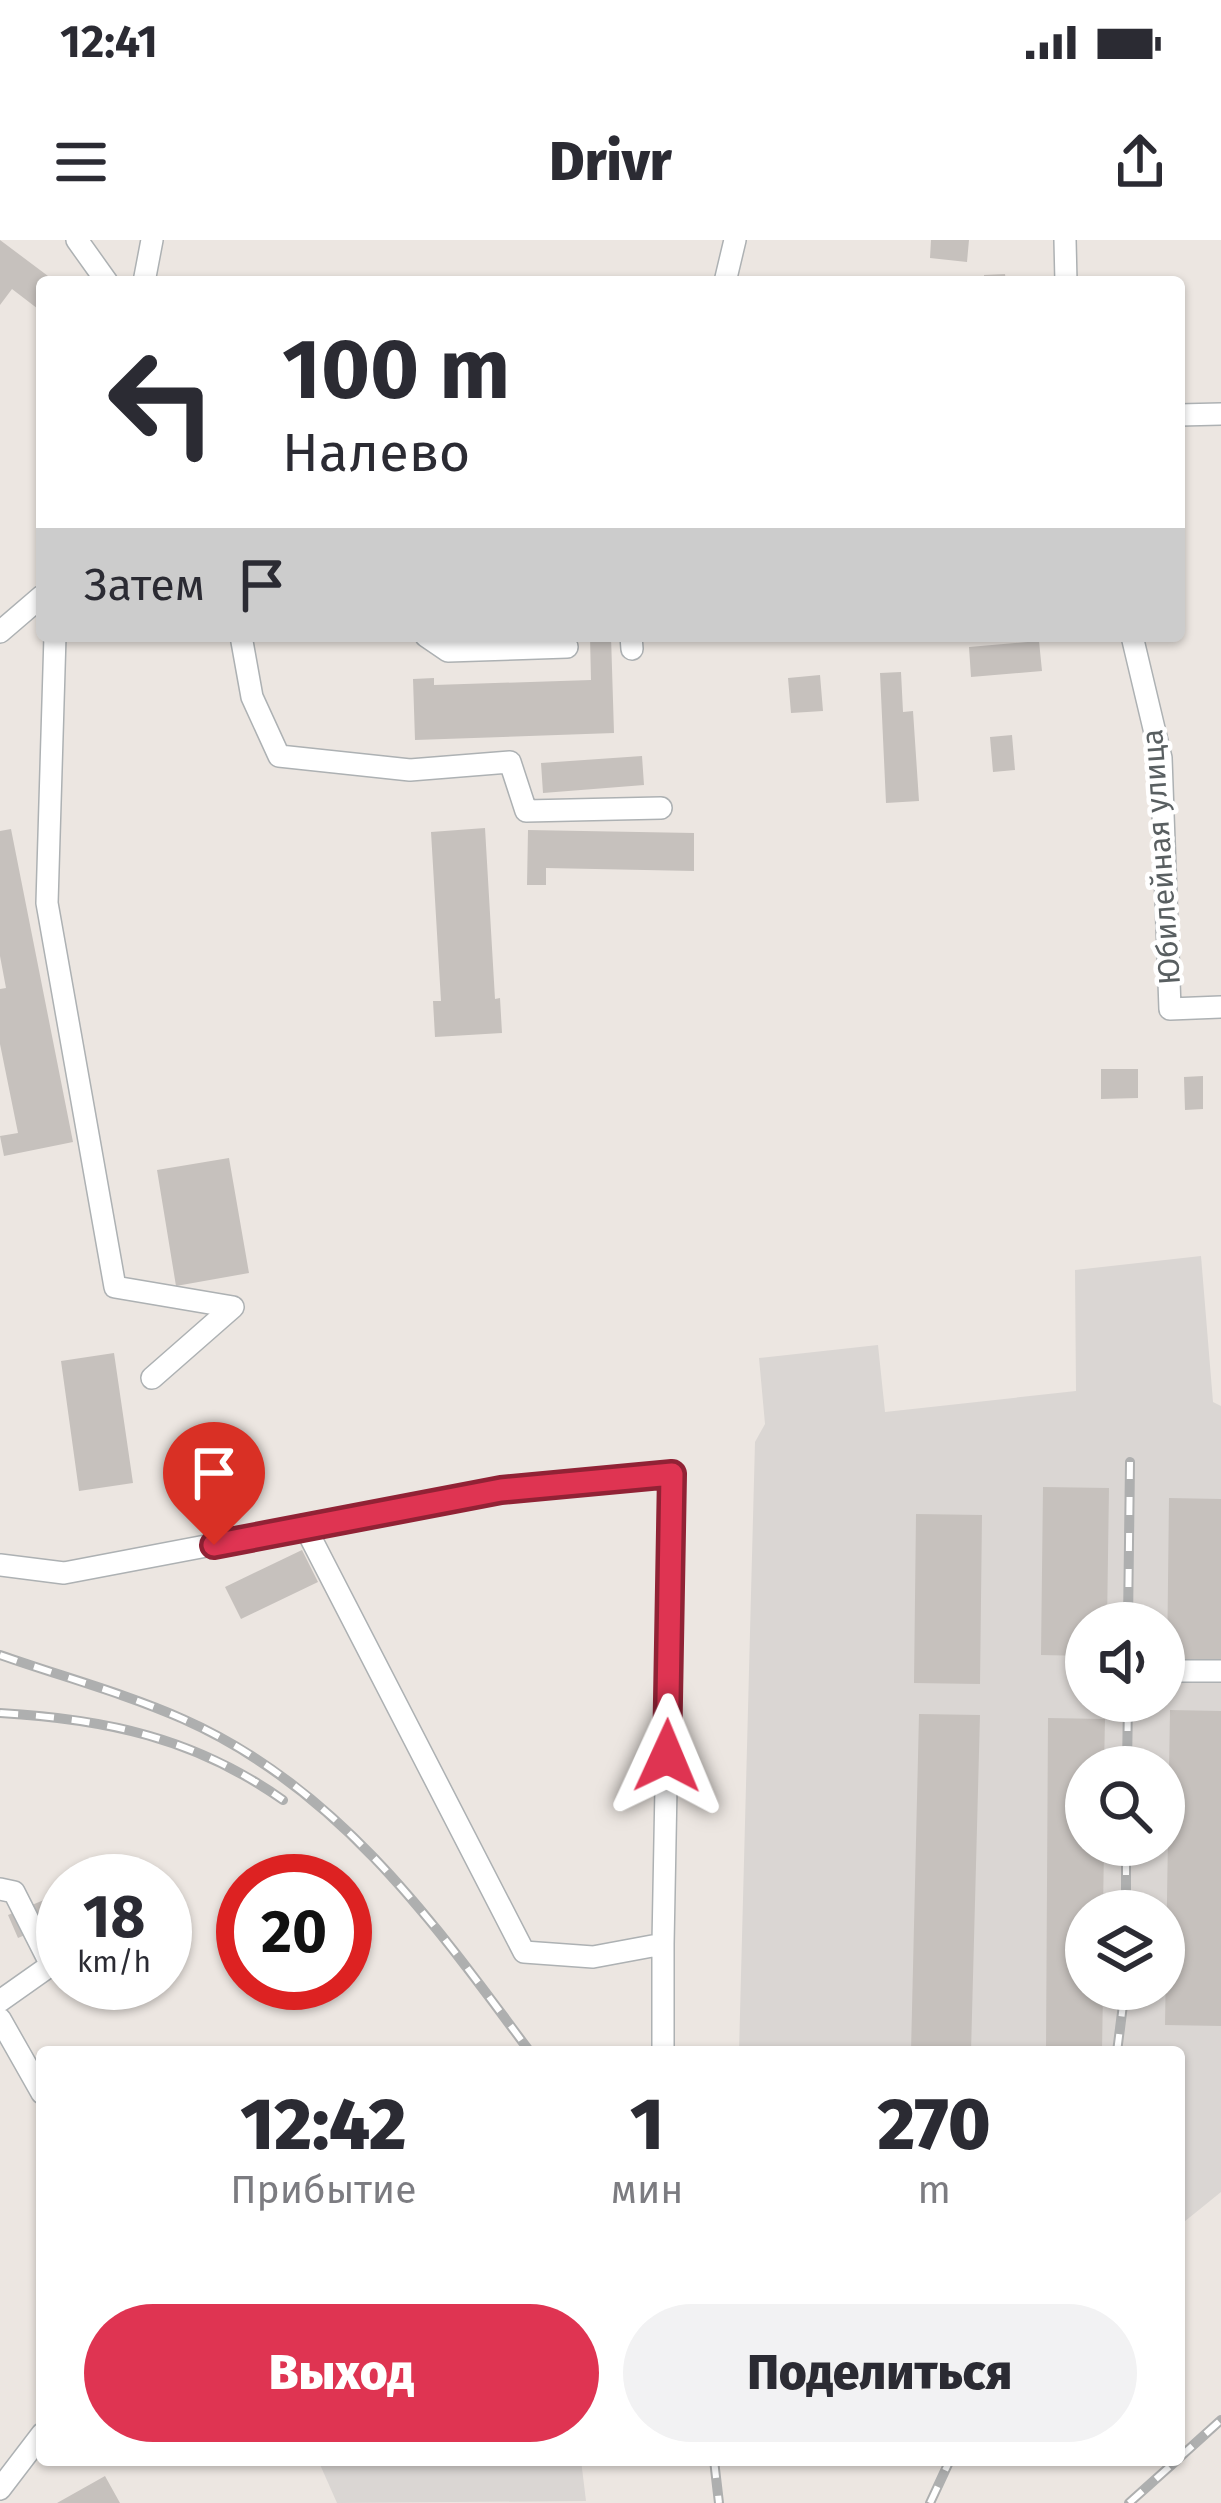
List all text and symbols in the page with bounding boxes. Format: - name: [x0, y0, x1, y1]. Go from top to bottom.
- text: 12:41: [60, 15, 158, 69]
- icon: menu: [48, 129, 114, 195]
- icon: share: [1107, 129, 1173, 195]
- text: Drivr: [549, 130, 672, 194]
- text: 100 m: [282, 319, 510, 420]
- icon: left: [84, 324, 240, 480]
- text: Налево: [282, 421, 470, 485]
- icon: arrive: [229, 552, 295, 618]
- text: Затем: [84, 558, 205, 612]
- street label: Юбилейная улица: [1134, 728, 1188, 986]
- pin: [163, 1422, 265, 1545]
- icon: arrive: [181, 1440, 247, 1506]
- map controls: [1065, 1602, 1185, 2010]
- button: sound: [1065, 1602, 1185, 1722]
- position arrow: [604, 1693, 730, 1819]
- button: search: [1065, 1746, 1185, 1866]
- speed limit sign: 20: [216, 1854, 372, 2010]
- text: 18: [83, 1881, 145, 1953]
- button: layers: [1065, 1890, 1185, 2010]
- text: km/h: [77, 1944, 151, 1980]
- text: 12:42: [240, 2082, 406, 2168]
- text: 1: [630, 2082, 664, 2168]
- text: 270: [878, 2082, 991, 2168]
- text: Прибытие: [230, 2167, 417, 2213]
- text: мин: [611, 2167, 683, 2213]
- text: m: [917, 2167, 951, 2213]
- button: Выход: [84, 2304, 599, 2442]
- button: Поделиться: [623, 2304, 1137, 2442]

